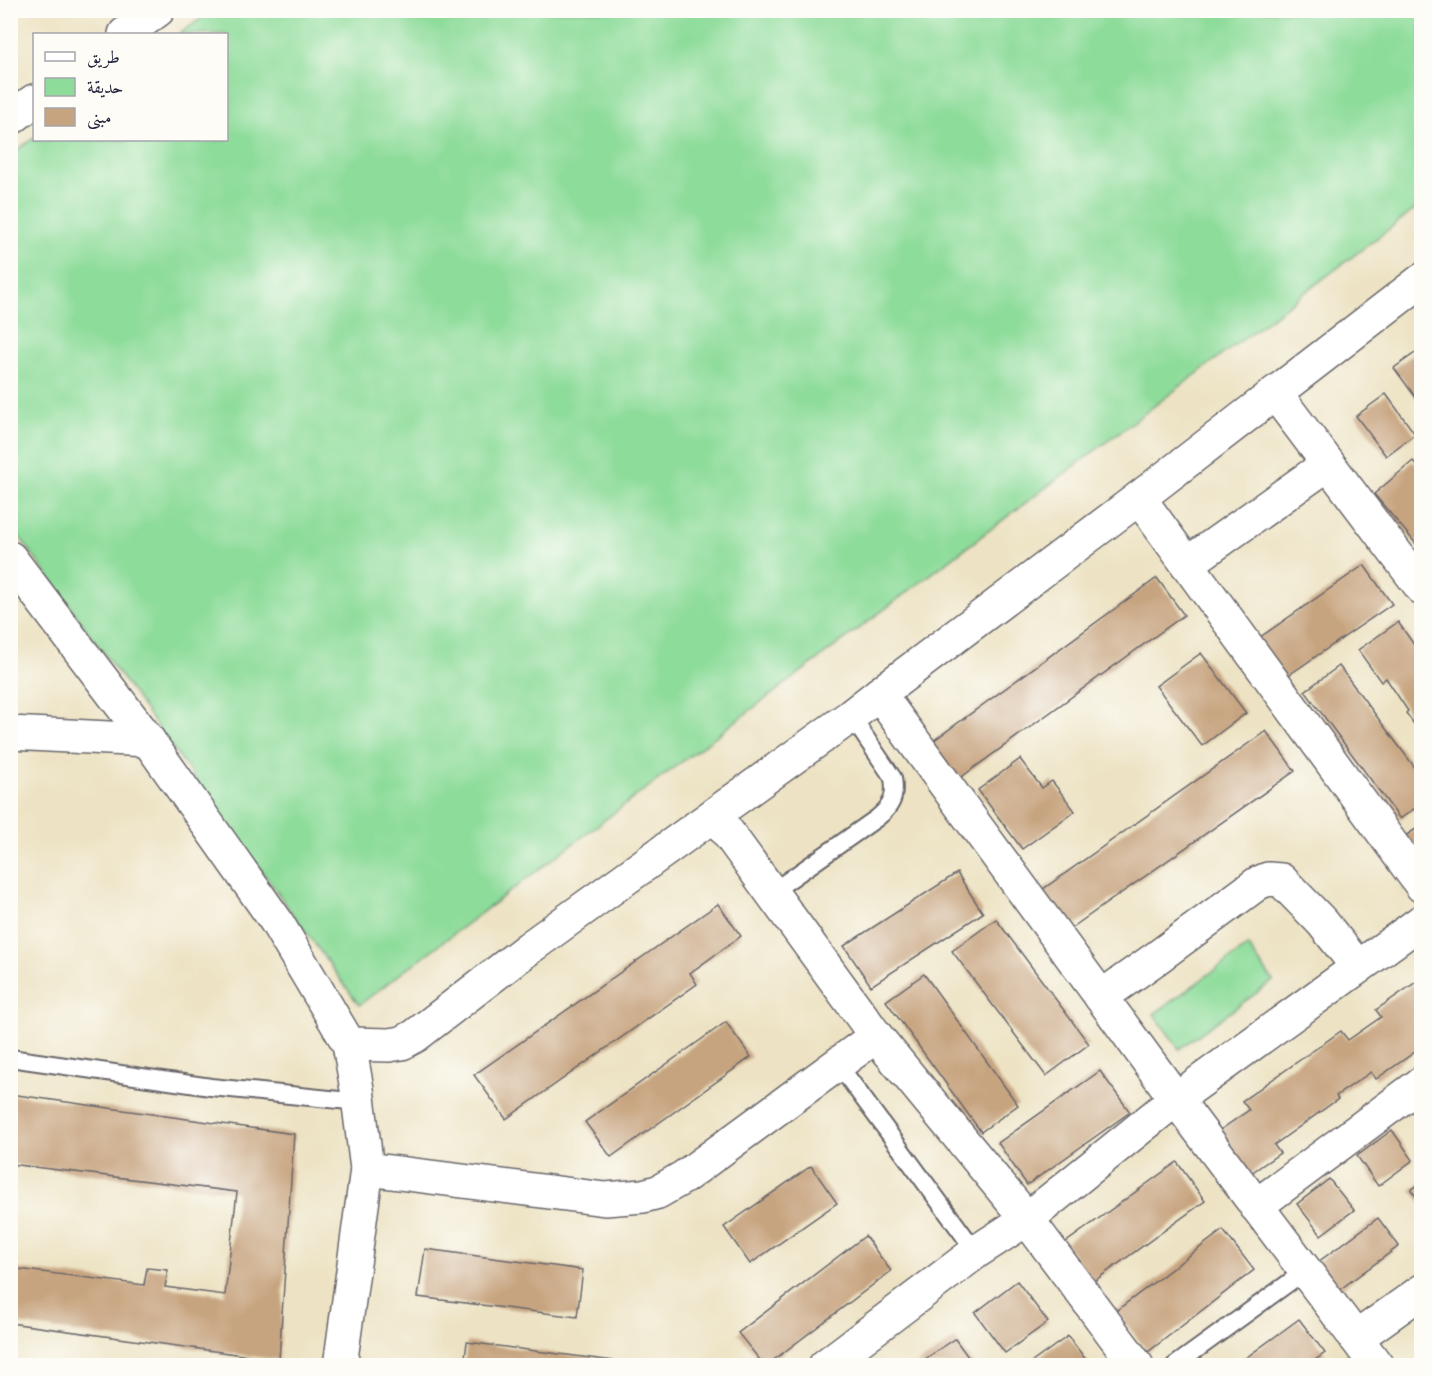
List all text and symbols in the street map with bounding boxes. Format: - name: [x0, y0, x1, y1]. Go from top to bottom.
- legend: [33, 33, 228, 141]
- text: طريق: [87, 43, 120, 70]
- text: حديقة: [87, 73, 123, 100]
- text: مبنى: [87, 103, 112, 130]

